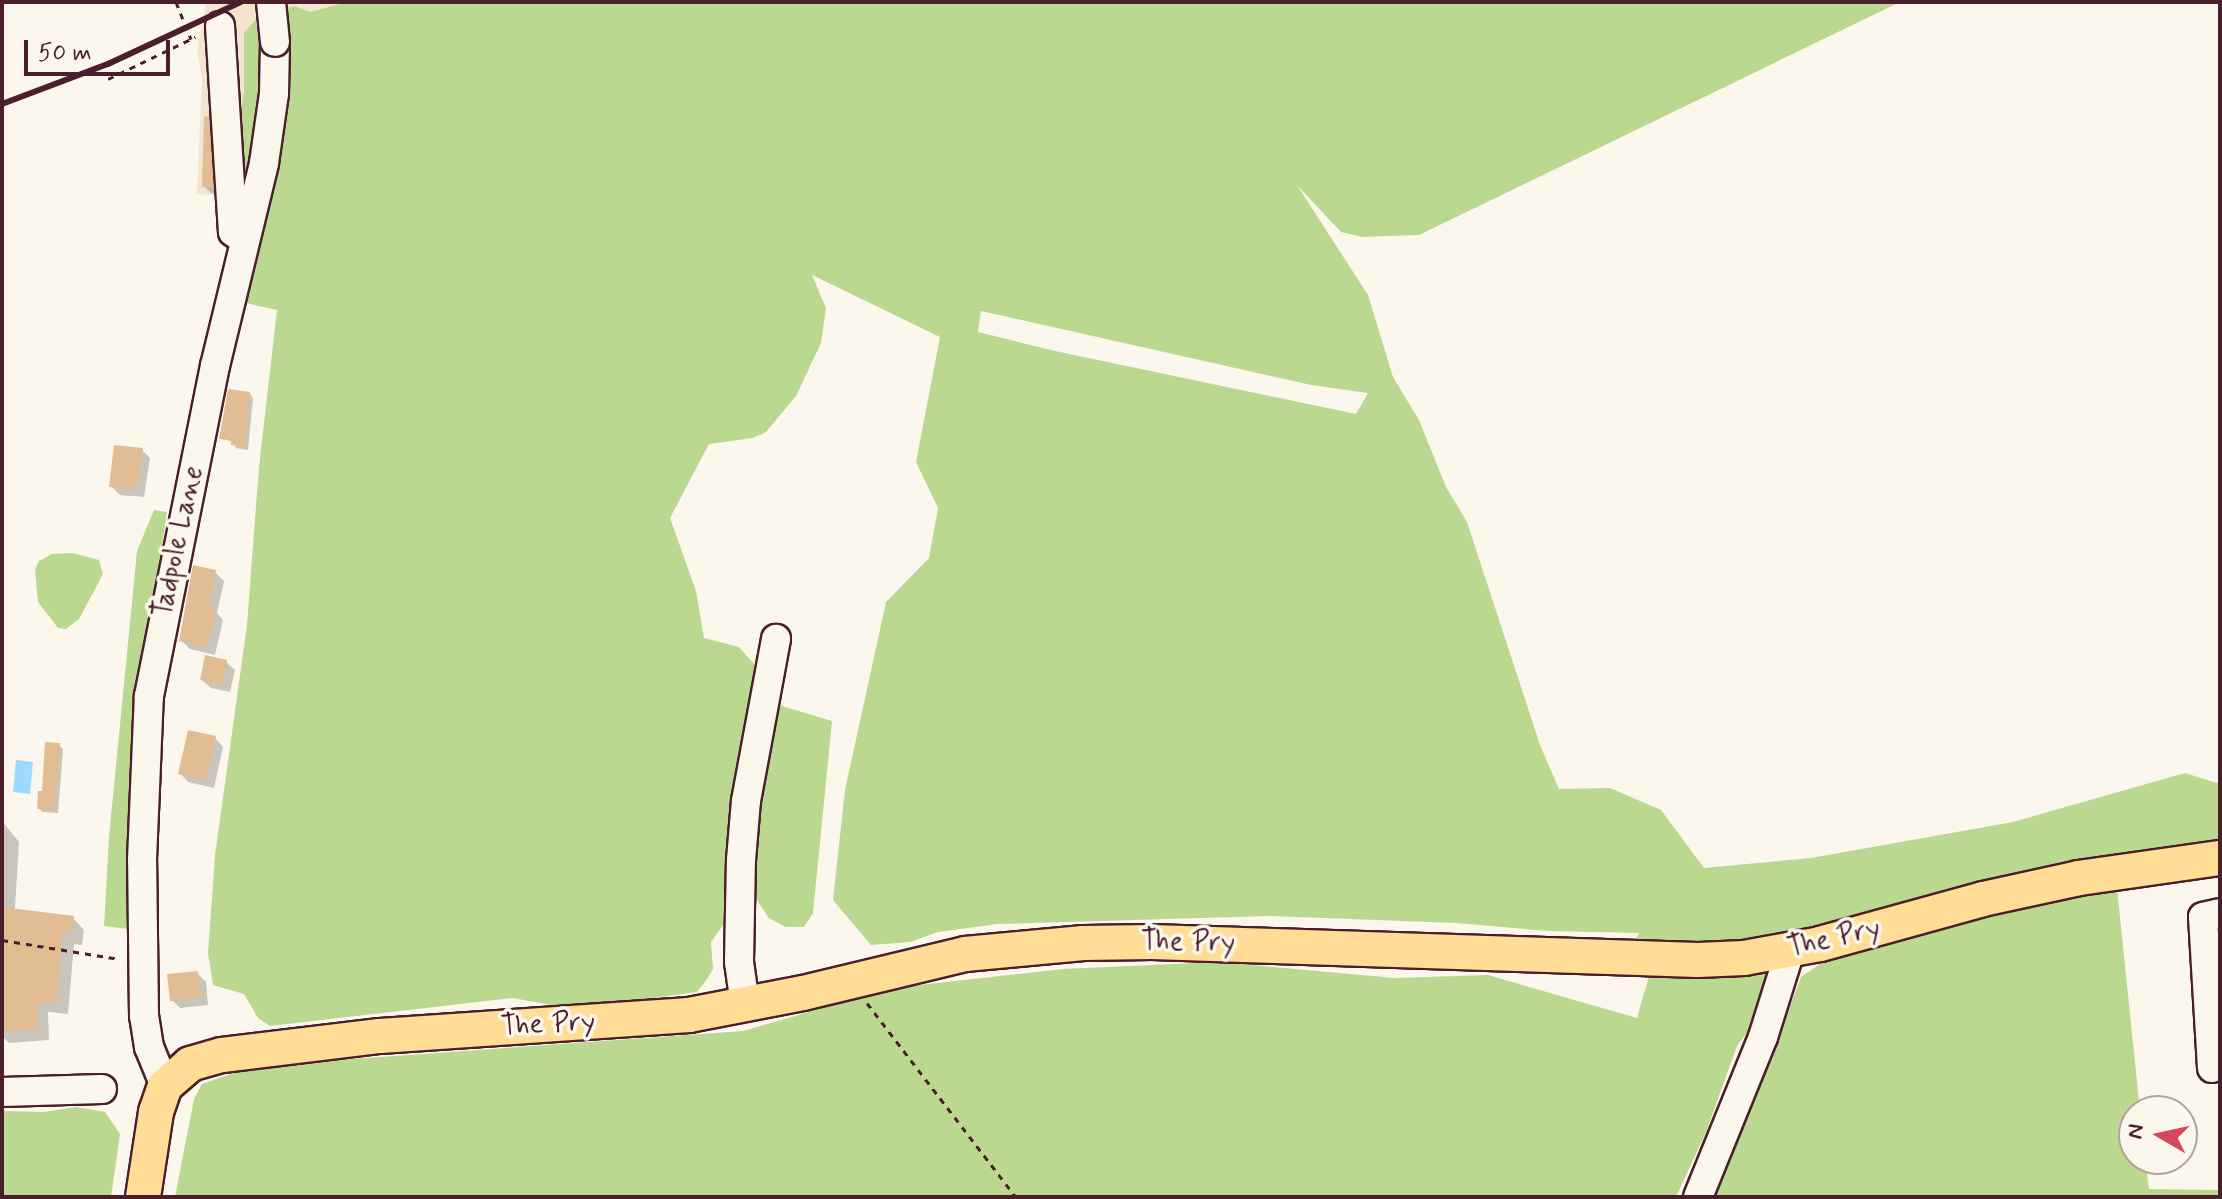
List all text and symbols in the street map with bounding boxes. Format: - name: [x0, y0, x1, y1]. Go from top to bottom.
- scale bar: [28, 24, 174, 74]
- text: 50 m: [38, 38, 92, 69]
- street label: Tadpole Lane: [147, 465, 211, 619]
- street label: The Pry: [1786, 912, 1882, 966]
- street label: The Pry: [1142, 925, 1234, 961]
- street label: The Pry: [502, 1006, 594, 1044]
- north arrow: [2118, 1095, 2198, 1175]
- text: N: [2121, 1122, 2151, 1141]

